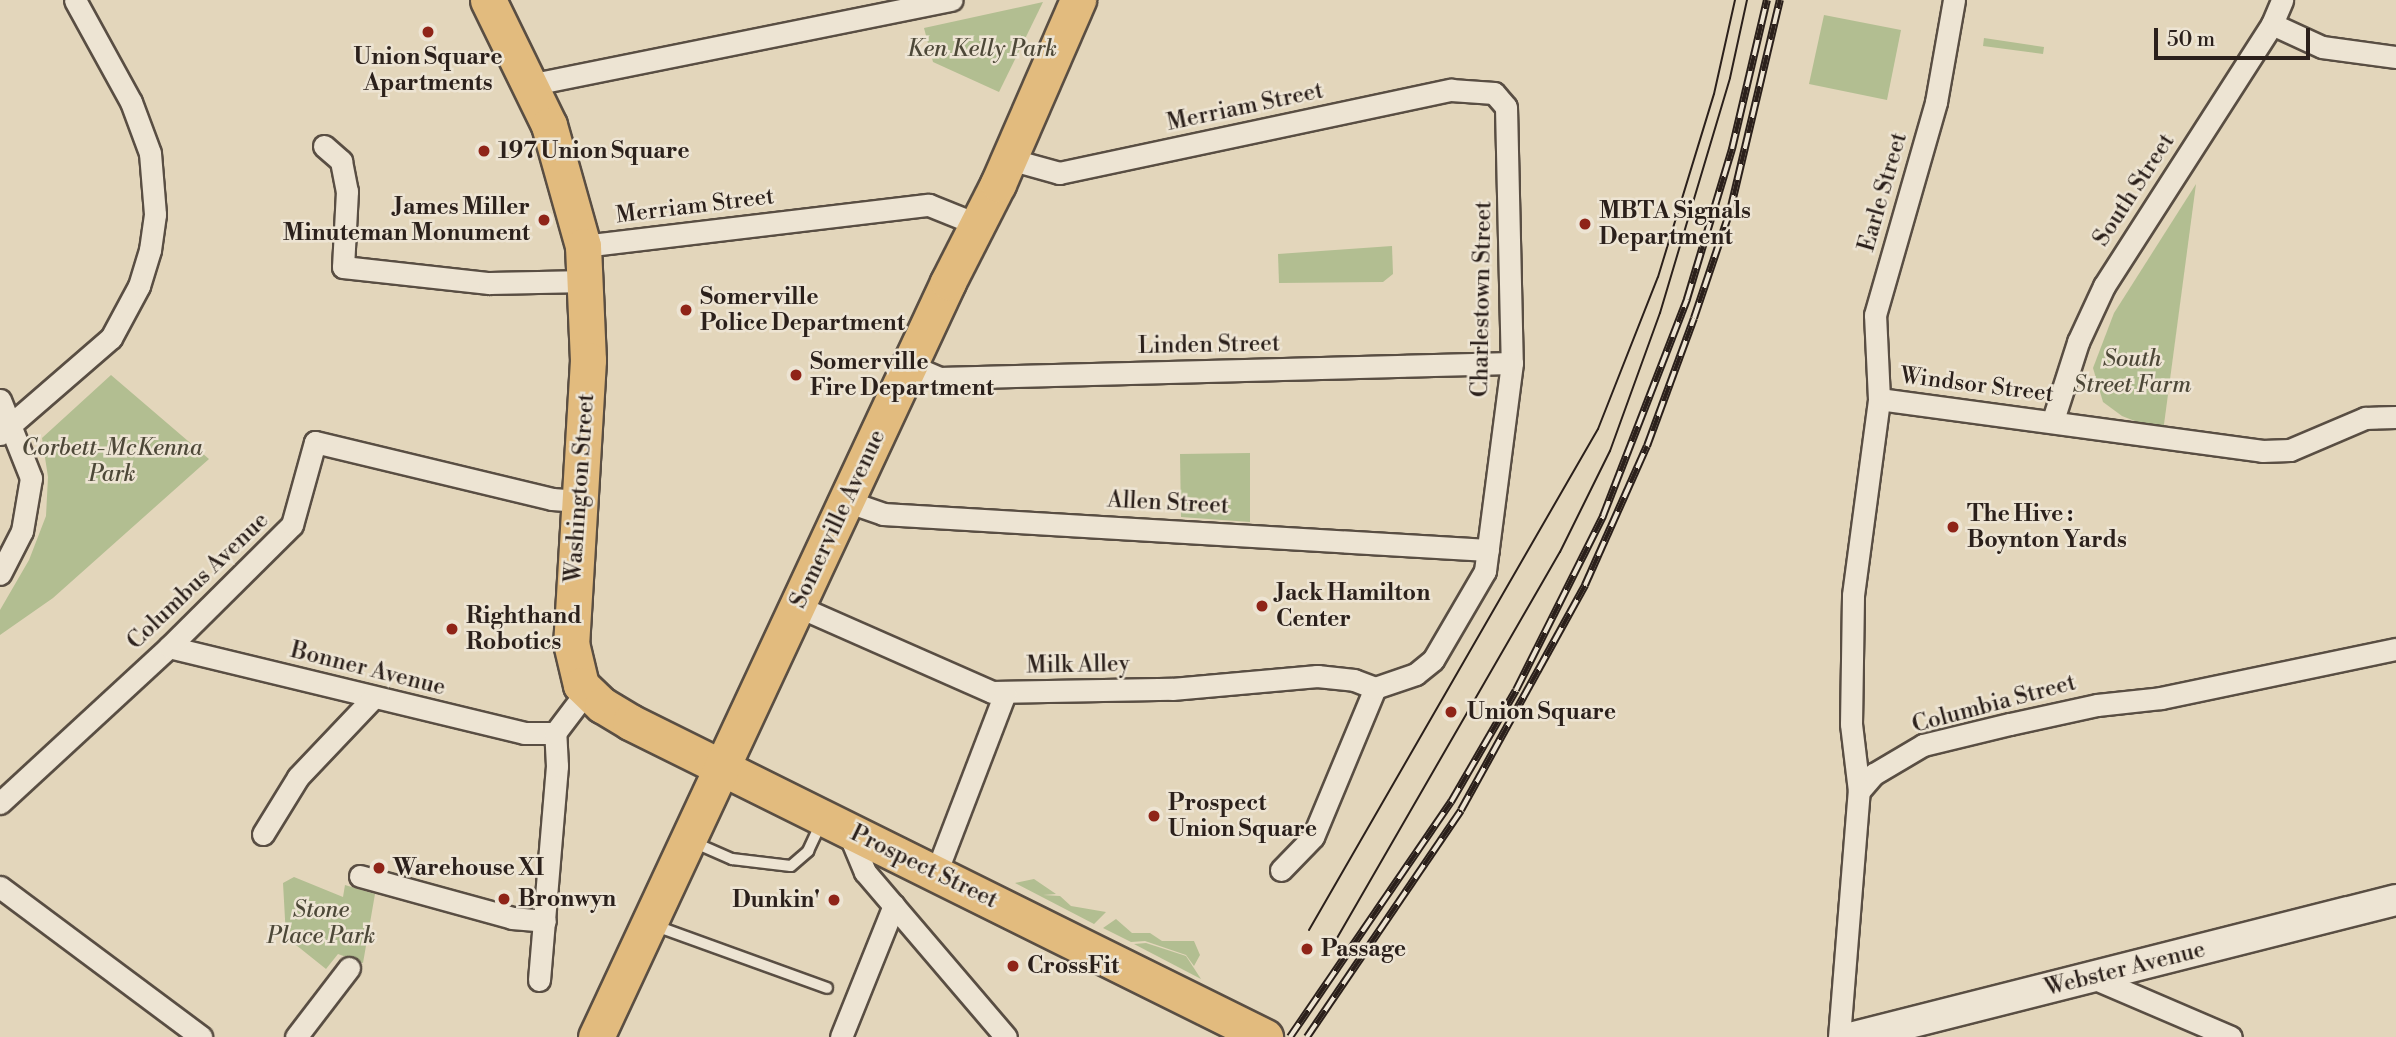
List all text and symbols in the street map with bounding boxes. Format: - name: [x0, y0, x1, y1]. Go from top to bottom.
- scale bar: [2158, 14, 2314, 58]
- marker: Union Square Apartments: [420, 24, 436, 40]
- text: 50 m: [2167, 27, 2215, 53]
- park label: Ken Kelly Park: [907, 35, 1057, 63]
- place label: Union Square Apartments: [353, 43, 503, 97]
- street label: Merriam Street: [1164, 77, 1326, 137]
- street label: Earle Street: [1853, 129, 1913, 255]
- street label: South Street: [2087, 129, 2181, 251]
- place label: 197 Union Square: [498, 137, 690, 165]
- marker: 197 Union Square: [476, 143, 492, 159]
- street label: Merriam Street: [614, 183, 776, 229]
- place label: James Miller Minuteman Monument: [283, 193, 530, 247]
- place label: MBTA Signals Department: [1599, 197, 1751, 251]
- street label: Charlestown Street: [1466, 201, 1498, 397]
- marker: James Miller Minuteman Monument: [536, 212, 552, 228]
- marker: MBTA Signals Department: [1577, 216, 1593, 232]
- place label: Somerville Police Department: [700, 283, 905, 337]
- marker: Somerville Police Department: [678, 302, 694, 318]
- street label: Linden Street: [1138, 330, 1280, 360]
- park label: South Street Farm: [2073, 345, 2191, 399]
- place label: Somerville Fire Department: [810, 348, 994, 402]
- street label: Windsor Street: [1899, 362, 2055, 408]
- marker: Somerville Fire Department: [788, 367, 804, 383]
- street label: Washington Street: [560, 392, 600, 584]
- street label: Somerville Avenue: [785, 425, 891, 613]
- park label: Corbett-McKenna Park: [22, 434, 202, 488]
- street label: Allen Street: [1106, 486, 1230, 520]
- place label: The Hive : Boynton Yards: [1967, 500, 2127, 554]
- street label: Columbus Avenue: [122, 507, 274, 655]
- marker: The Hive : Boynton Yards: [1945, 519, 1961, 535]
- place label: Jack Hamilton Center: [1276, 579, 1430, 633]
- marker: Jack Hamilton Center: [1254, 598, 1270, 614]
- place label: Righthand Robotics: [466, 602, 582, 656]
- marker: Righthand Robotics: [444, 621, 460, 637]
- street label: Bonner Avenue: [288, 636, 448, 702]
- street label: Milk Alley: [1026, 650, 1130, 680]
- street label: Columbia Street: [1909, 669, 2079, 739]
- place label: Union Square: [1467, 698, 1616, 726]
- marker: Union Square: [1441, 702, 1461, 722]
- place label: Prospect Union Square: [1168, 789, 1317, 843]
- marker: Prospect Union Square: [1146, 808, 1162, 824]
- street label: Prospect Street: [846, 819, 1002, 915]
- place label: Warehouse XI: [393, 854, 544, 882]
- marker: Warehouse XI: [371, 860, 387, 876]
- place label: Bronwyn: [518, 885, 616, 913]
- place label: Dunkin': [732, 886, 820, 914]
- marker: Bronwyn: [496, 891, 512, 907]
- marker: Dunkin': [826, 892, 842, 908]
- park label: Stone Place Park: [267, 896, 375, 950]
- place label: Passage: [1321, 935, 1406, 963]
- street label: Webster Avenue: [2042, 936, 2208, 1002]
- marker: Passage: [1299, 941, 1315, 957]
- place label: CrossFit: [1027, 952, 1119, 980]
- marker: CrossFit: [1005, 958, 1021, 974]

